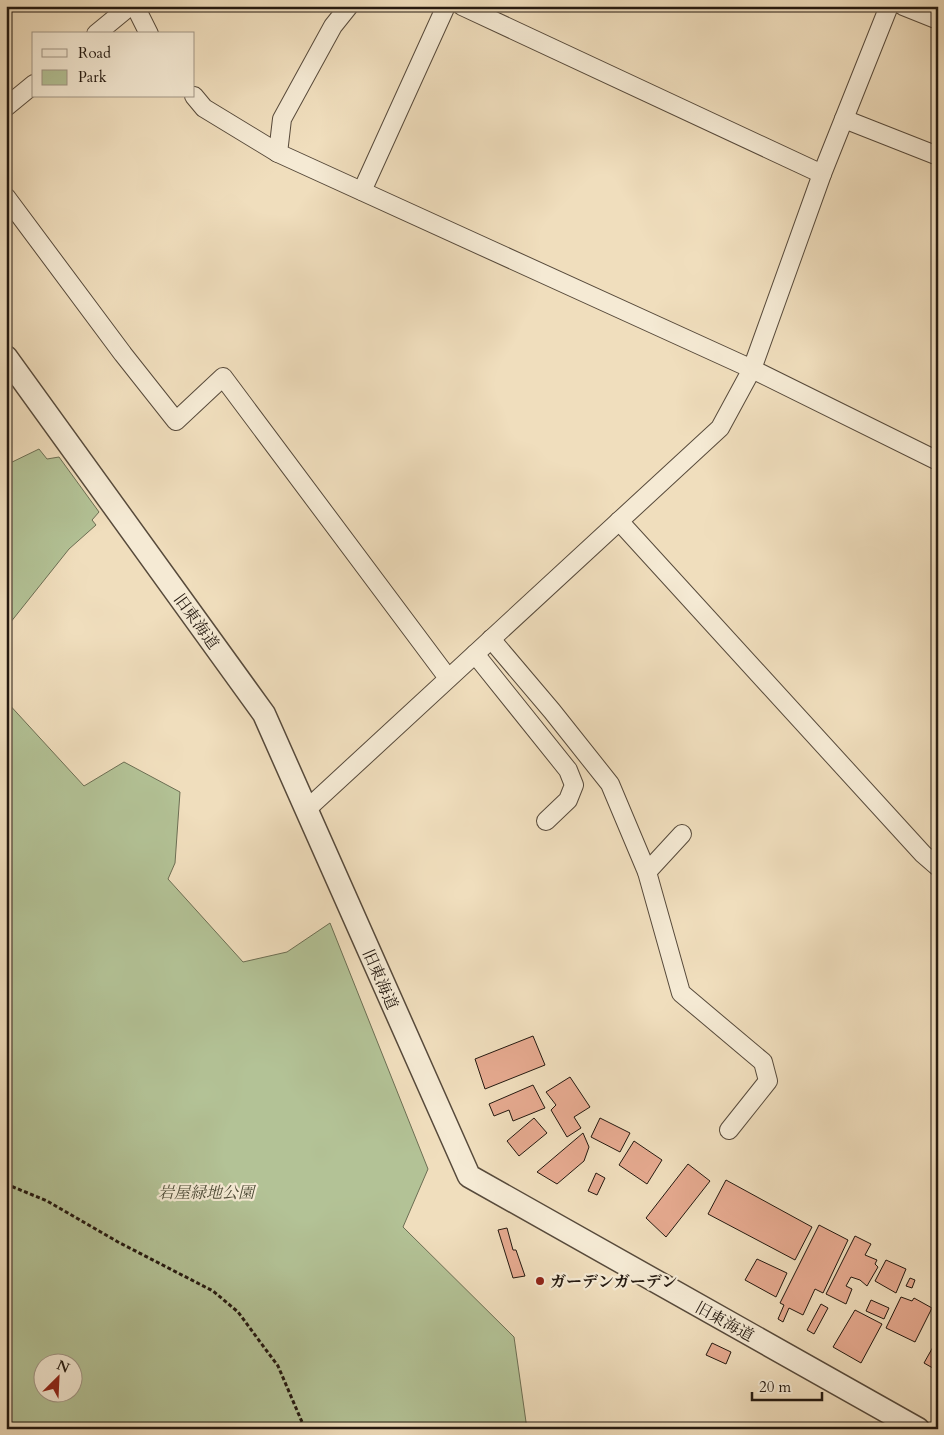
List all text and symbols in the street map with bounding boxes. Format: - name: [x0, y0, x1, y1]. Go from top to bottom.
- legend: [32, 32, 195, 98]
- text: Road: [78, 43, 111, 63]
- text: Park: [78, 67, 107, 87]
- street label: 旧東海道: [168, 589, 224, 654]
- street label: 旧東海道: [357, 946, 403, 1013]
- park label: 岩屋緑地公園: [158, 1182, 257, 1204]
- place label: ガーデンガーデン: [550, 1271, 677, 1293]
- marker: ガーデンガーデン: [534, 1275, 546, 1287]
- street label: 旧東海道: [691, 1297, 758, 1347]
- north arrow: [32, 1352, 82, 1402]
- text: N: [54, 1355, 73, 1378]
- scale bar: [752, 1370, 822, 1402]
- text: 20 m: [759, 1377, 791, 1397]

